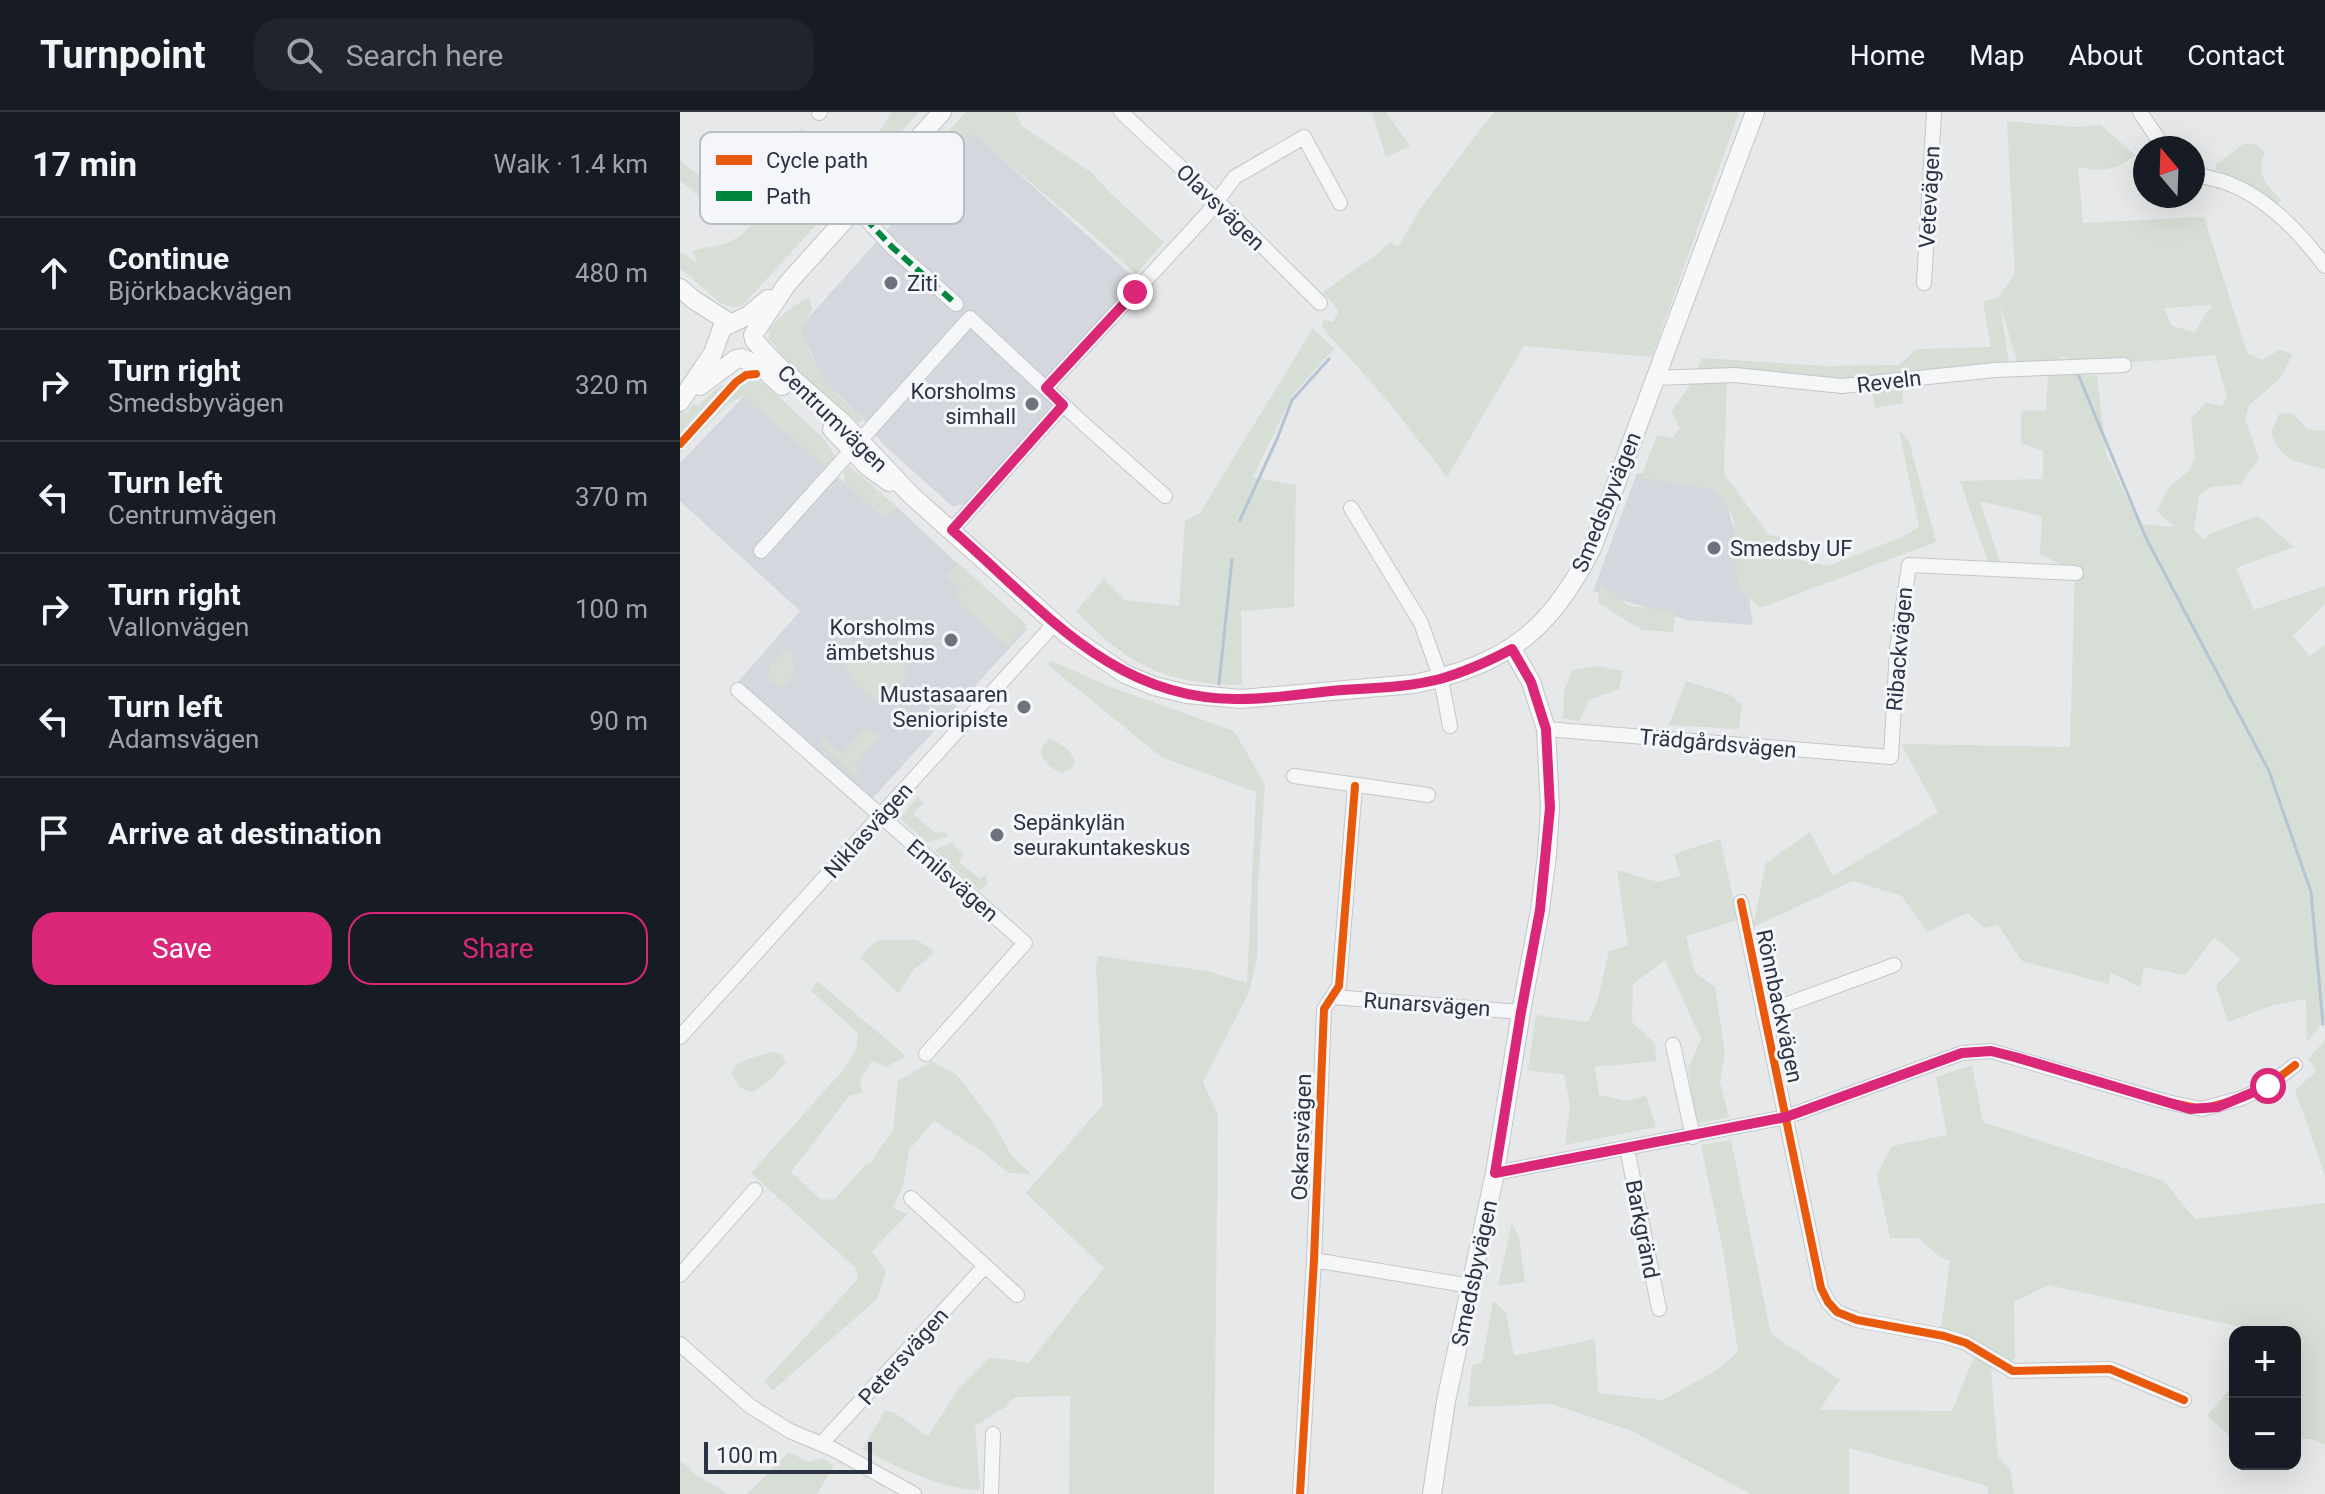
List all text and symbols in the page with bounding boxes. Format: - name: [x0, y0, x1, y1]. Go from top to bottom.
- search box: [254, 19, 814, 91]
- text: Turnpoint: [40, 33, 206, 77]
- icon: search: [282, 33, 326, 77]
- text: Search here: [346, 38, 504, 73]
- text: Home: [1850, 39, 1925, 72]
- text: Map: [1969, 39, 2025, 72]
- text: About: [2069, 39, 2143, 72]
- text: Contact: [2187, 39, 2285, 72]
- legend: [700, 132, 964, 224]
- north arrow: [2133, 136, 2205, 208]
- text: 17 min: [32, 144, 137, 184]
- street label: Vetevägen: [1914, 145, 1945, 249]
- text: Cycle path: [766, 148, 868, 173]
- text: Walk · 1.4 km: [494, 149, 648, 179]
- street label: Olavsvägen: [1171, 159, 1270, 256]
- text: Path: [766, 184, 811, 209]
- text: Continue: [108, 241, 229, 276]
- icon: ahead: [32, 251, 76, 295]
- text: 480 m: [575, 258, 648, 288]
- place label: Ziti: [907, 271, 938, 296]
- marker: Ziti: [882, 274, 900, 292]
- route end: [1117, 274, 1153, 310]
- text: Björkbackvägen: [108, 276, 292, 306]
- text: Turn right: [108, 353, 241, 388]
- street label: Centrumvägen: [773, 360, 893, 477]
- icon: right: [32, 363, 76, 407]
- street label: Reveln: [1855, 365, 1923, 398]
- text: 320 m: [575, 370, 648, 400]
- place label: Korsholms simhall: [910, 379, 1016, 429]
- text: Smedsbyvägen: [108, 388, 284, 418]
- marker: Korsholms simhall: [1023, 395, 1041, 413]
- street label: Smedsbyvägen: [1567, 428, 1646, 576]
- text: Turn left: [108, 465, 223, 500]
- icon: left: [32, 475, 76, 519]
- text: 370 m: [575, 482, 648, 512]
- text: Centrumvägen: [108, 500, 277, 530]
- place label: Smedsby UF: [1730, 536, 1852, 561]
- marker: Smedsby UF: [1705, 539, 1723, 557]
- text: Turn right: [108, 577, 241, 612]
- street label: Ribackvägen: [1882, 586, 1917, 712]
- icon: right: [32, 587, 76, 631]
- text: 100 m: [575, 594, 648, 624]
- text: Vallonvägen: [108, 612, 249, 642]
- place label: Korsholms ämbetshus: [826, 615, 935, 665]
- marker: Korsholms ämbetshus: [942, 631, 960, 649]
- place label: Mustasaaren Senioripiste: [880, 682, 1008, 732]
- text: Turn left: [108, 689, 223, 724]
- marker: Mustasaaren Senioripiste: [1015, 698, 1033, 716]
- icon: left: [32, 699, 76, 743]
- text: 90 m: [590, 706, 648, 736]
- text: Adamsvägen: [108, 724, 259, 754]
- street label: Trädgårdsvägen: [1638, 724, 1798, 763]
- street label: Niklasvägen: [819, 778, 918, 883]
- place label: Sepänkylän seurakuntakeskus: [1013, 810, 1190, 860]
- icon: arrive: [32, 811, 76, 855]
- text: Arrive at destination: [108, 816, 382, 851]
- marker: Sepänkylän seurakuntakeskus: [988, 826, 1006, 844]
- street label: Emilsvägen: [902, 834, 1003, 927]
- button: Save: [32, 912, 332, 985]
- button: Share: [348, 912, 648, 985]
- street label: Rönnbackvägen: [1751, 927, 1808, 1085]
- street label: Runarsvägen: [1363, 988, 1491, 1021]
- route start: [2250, 1068, 2286, 1104]
- street label: Oskarsvägen: [1287, 1073, 1316, 1201]
- street label: Barkgränd: [1621, 1178, 1664, 1281]
- street label: Smedsbyvägen: [1447, 1198, 1502, 1349]
- street label: Petersvägen: [853, 1303, 953, 1410]
- map controls: [2229, 1326, 2301, 1470]
- button: +: [2229, 1326, 2301, 1398]
- button: −: [2229, 1398, 2301, 1470]
- scale bar: [704, 1438, 872, 1474]
- text: 100 m: [716, 1443, 778, 1468]

